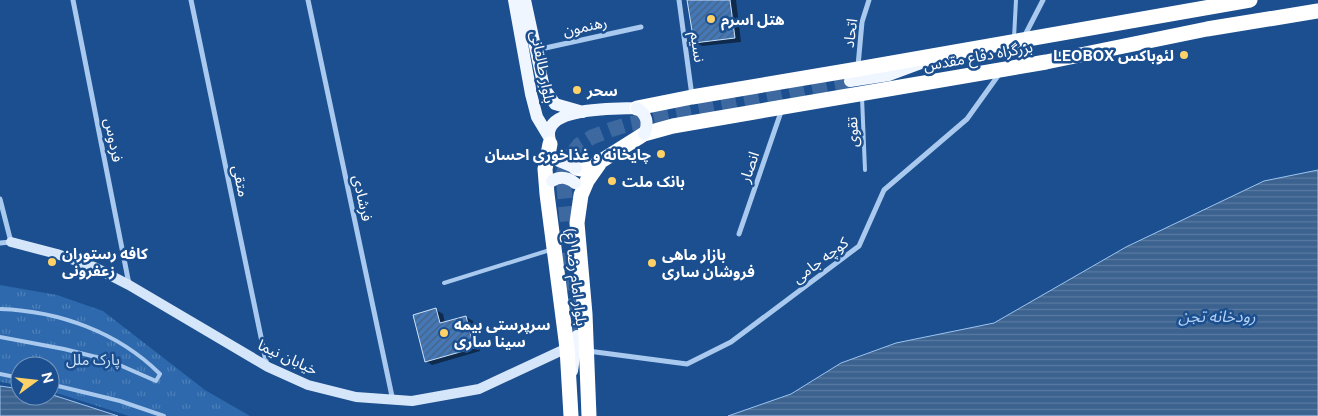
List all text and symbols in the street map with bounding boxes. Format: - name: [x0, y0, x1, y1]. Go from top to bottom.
- place label: هتل اسرم: [721, 11, 785, 31]
- street label: رهنمون: [561, 13, 609, 40]
- marker: هتل اسرم: [705, 13, 717, 25]
- street label: اتحاد: [840, 17, 860, 49]
- street label: بلوار طالقانی: [527, 29, 558, 105]
- street label: نسیم: [684, 31, 709, 64]
- street label: بزرگراه دفاع مقدس: [922, 38, 1035, 78]
- place label: LEOBOX لئوباکس: [1053, 47, 1174, 65]
- marker: LEOBOX لئوباکس: [1178, 49, 1190, 61]
- place label: سحر: [586, 82, 618, 100]
- marker: سحر: [571, 84, 583, 96]
- street label: تقوی: [843, 116, 862, 147]
- street label: فردوس: [100, 117, 127, 164]
- place label: چایخانه و غذاخوری احسان: [485, 146, 652, 164]
- marker: چایخانه و غذاخوری احسان: [655, 148, 667, 160]
- street label: انصار: [735, 149, 763, 186]
- street label: متقی: [228, 164, 253, 199]
- street label: فرشادی: [349, 173, 376, 223]
- place label: بانک ملت: [622, 173, 685, 190]
- marker: بانک ملت: [606, 175, 618, 187]
- street label: بلوار امام رضا (ع): [558, 227, 590, 327]
- street label: کوچه جامی: [789, 233, 853, 288]
- place label: کافه رستوران زعفرونی: [62, 245, 148, 280]
- place label: بازار ماهی فروشان ساری: [662, 246, 755, 281]
- marker: کافه رستوران زعفرونی: [46, 256, 58, 268]
- marker: بازار ماهی فروشان ساری: [646, 257, 658, 269]
- water label: رودخانه تجن: [1178, 307, 1256, 326]
- place label: سرپرستی بیمه سینا ساری: [454, 316, 551, 351]
- marker: سرپرستی بیمه سینا ساری: [438, 327, 450, 339]
- street label: خیابان نیما: [255, 336, 321, 379]
- park label: پارک ملل: [66, 351, 120, 370]
- north arrow: [10, 356, 60, 406]
- text: N: [38, 370, 57, 385]

